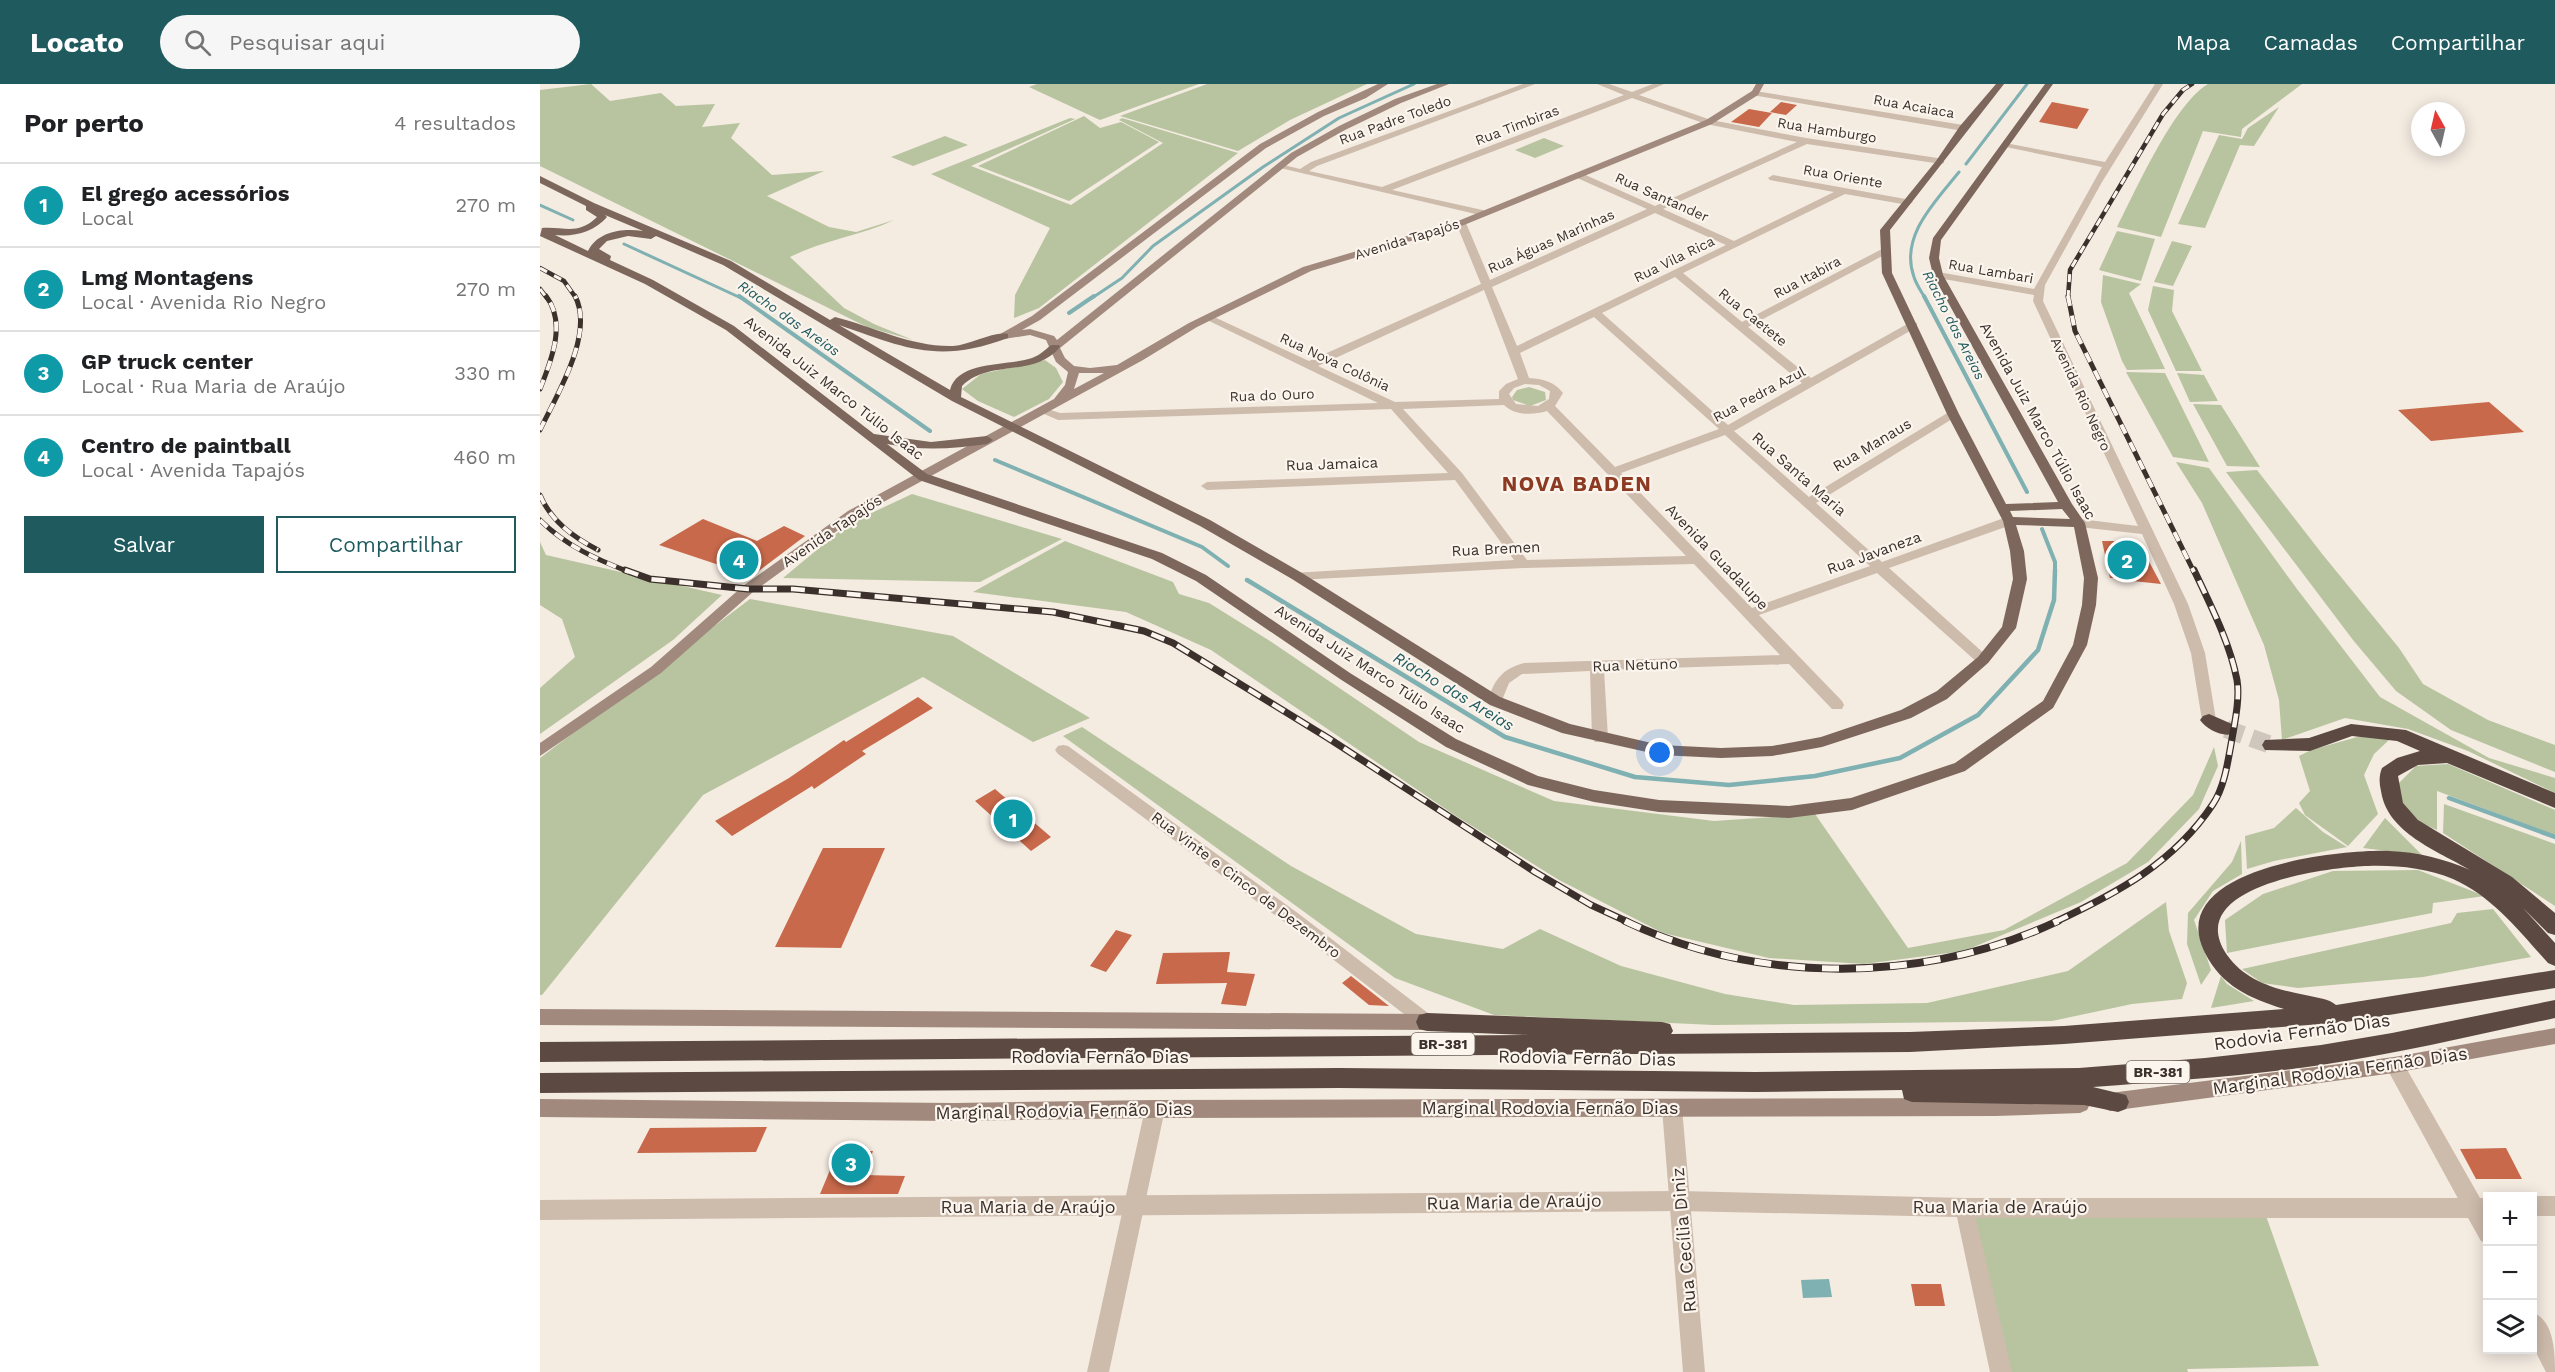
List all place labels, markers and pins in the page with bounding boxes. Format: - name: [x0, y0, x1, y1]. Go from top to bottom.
- pin: 4: [720, 538, 758, 582]
- pin: 2: [2108, 538, 2146, 582]
- pin: 1: [994, 796, 1032, 842]
- pin: 3: [832, 1140, 870, 1186]

